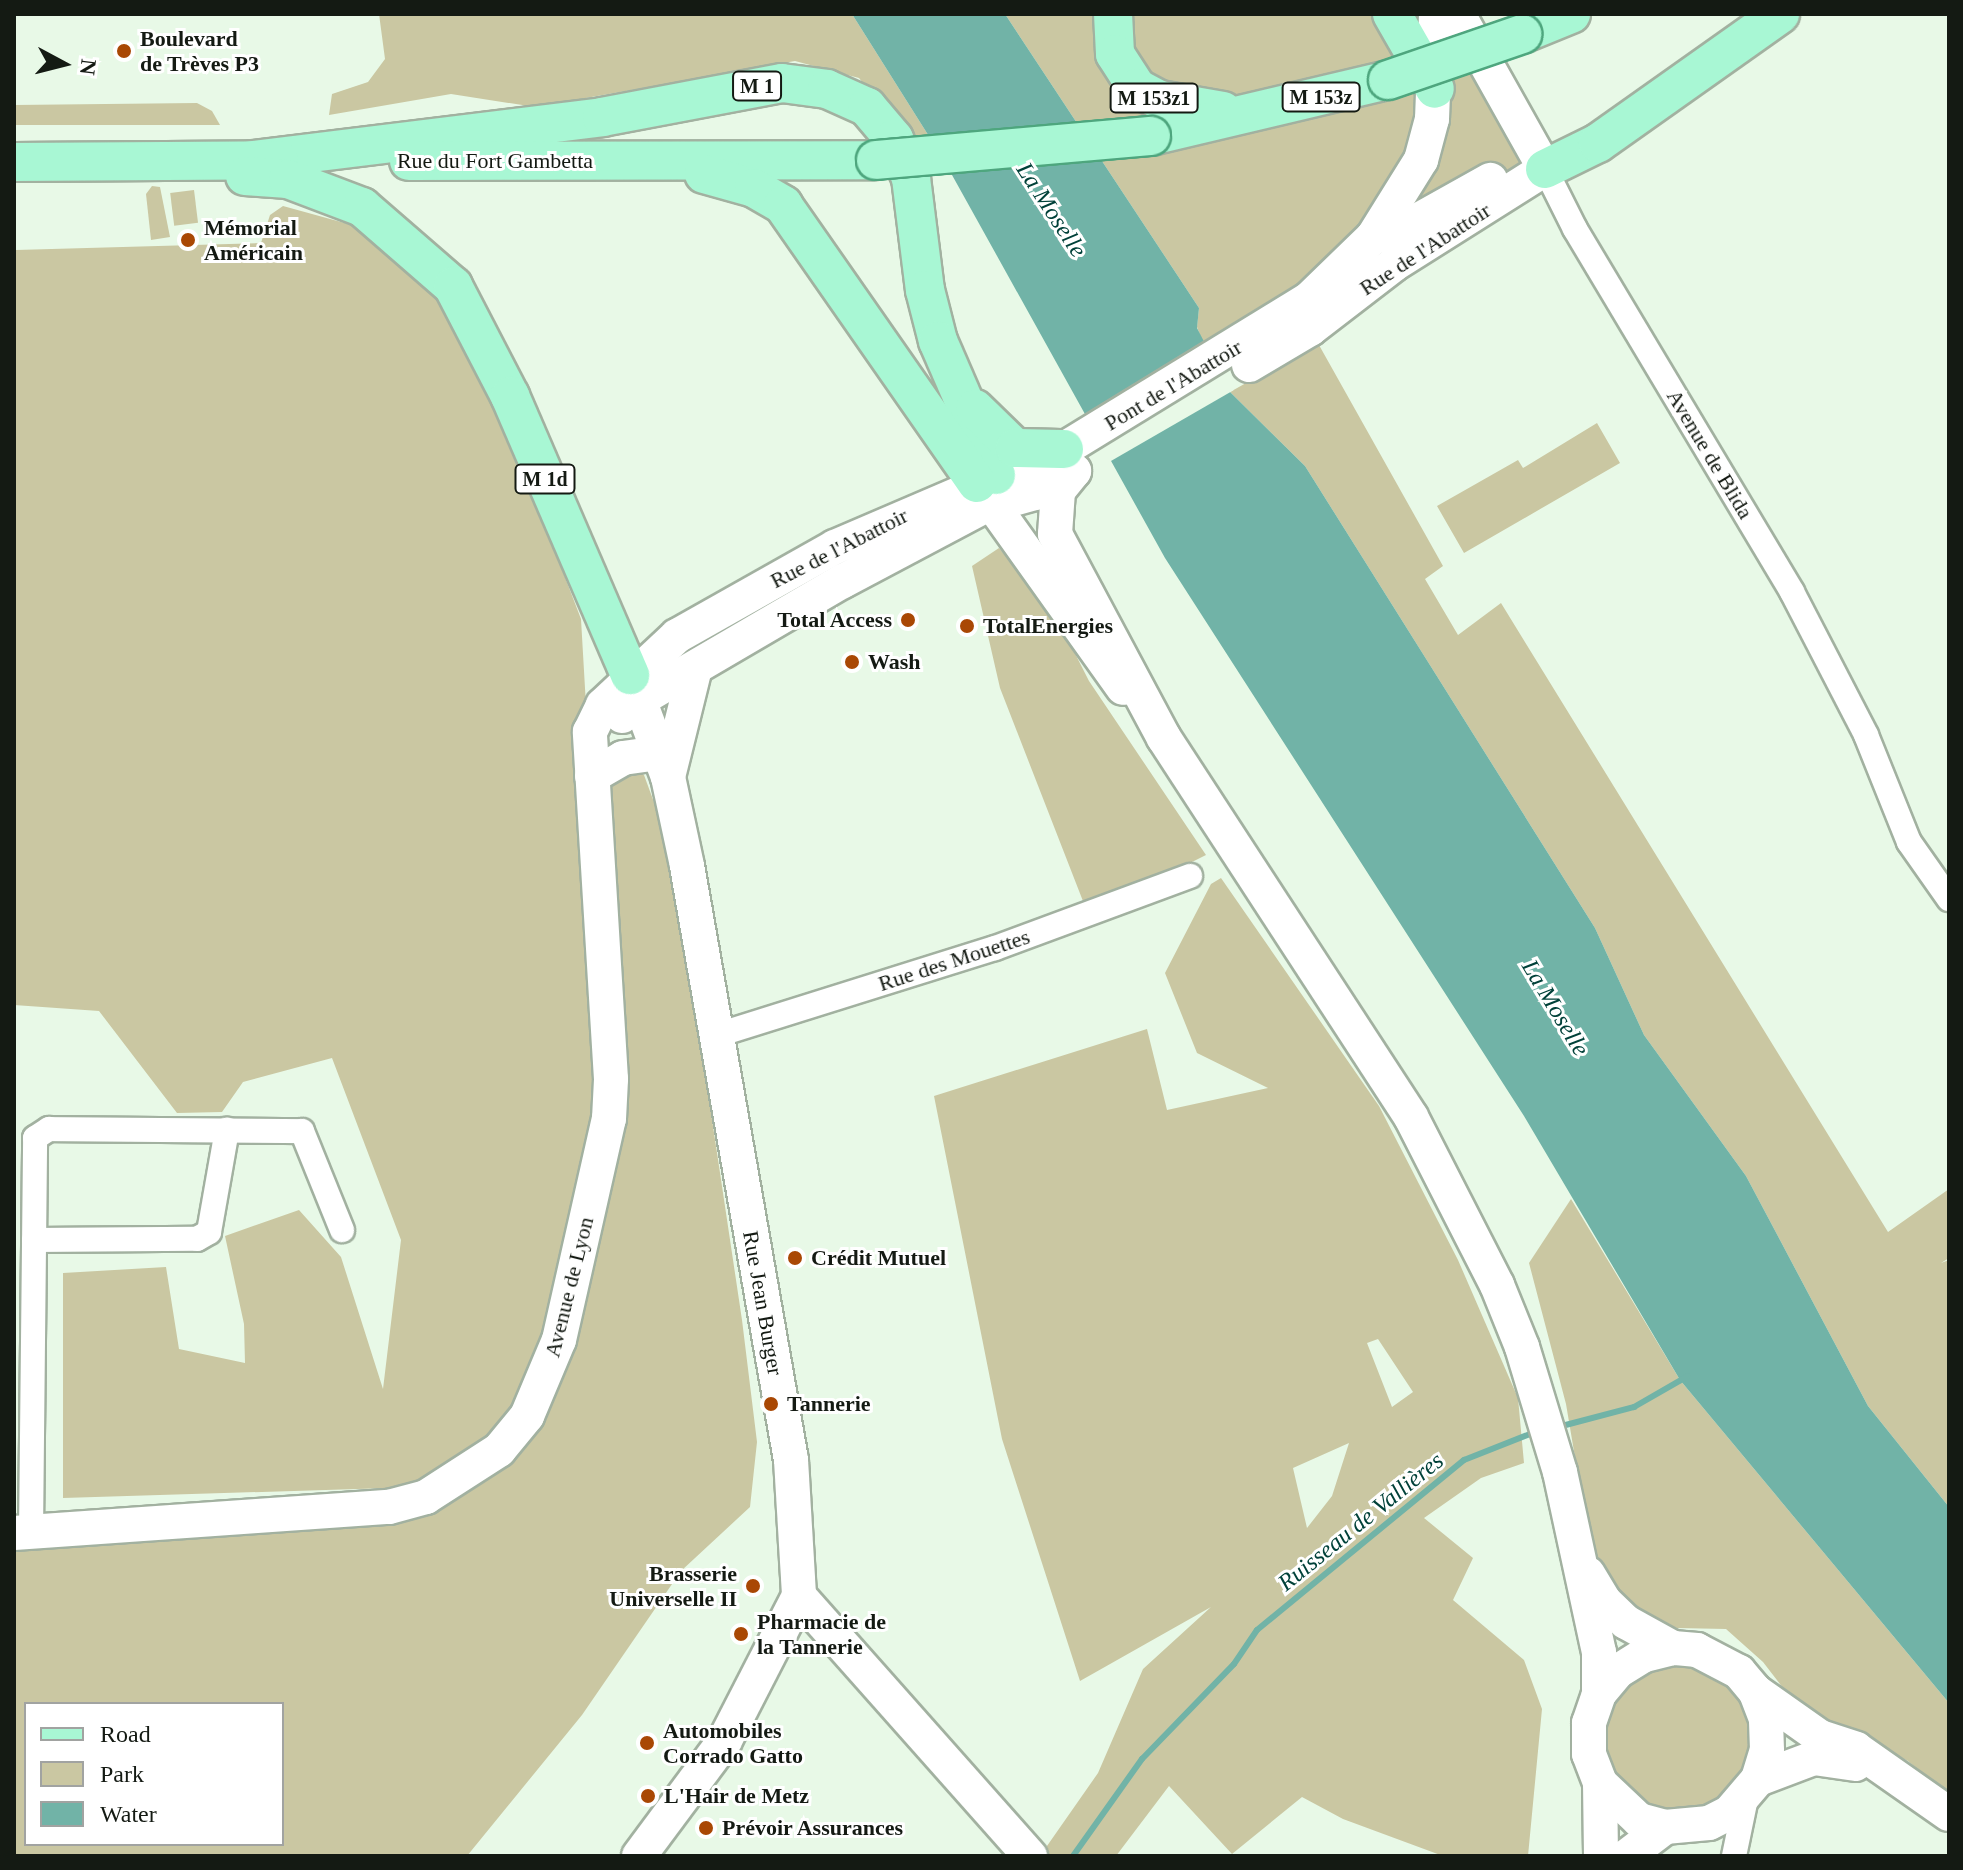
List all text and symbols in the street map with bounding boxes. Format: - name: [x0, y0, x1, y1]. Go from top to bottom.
- north arrow: [24, 24, 104, 104]
- place label: Boulevard de Trèves P3: [140, 25, 259, 76]
- marker: Boulevard de Trèves P3: [115, 42, 133, 60]
- text: N: [75, 58, 102, 76]
- road number: M 1: [731, 70, 783, 102]
- road number: M 153z: [1281, 81, 1361, 113]
- road number: M 153z1: [1108, 82, 1200, 114]
- street label: Rue du Fort Gambetta: [397, 148, 593, 174]
- water label: La Moselle: [1010, 157, 1092, 263]
- street label: Rue de l'Abattoir: [1355, 197, 1495, 301]
- place label: Mémorial Américain: [204, 214, 303, 266]
- marker: Mémorial Américain: [179, 231, 197, 249]
- street label: Pont de l'Abattoir: [1100, 334, 1246, 436]
- street label: Avenue de Blida: [1661, 385, 1759, 523]
- road number: M 1d: [513, 463, 577, 495]
- street label: Rue de l'Abattoir: [766, 502, 912, 594]
- place label: Total Access: [776, 607, 892, 633]
- marker: Total Access: [899, 611, 917, 629]
- place label: TotalEnergies: [983, 613, 1113, 639]
- marker: TotalEnergies: [958, 617, 976, 635]
- place label: Wash: [868, 649, 921, 675]
- marker: Wash: [843, 653, 861, 671]
- street label: Rue des Mouettes: [875, 923, 1033, 997]
- water label: La Moselle: [1515, 955, 1595, 1061]
- street label: Avenue de Lyon: [539, 1214, 599, 1360]
- street label: Rue Jean Burger: [737, 1229, 789, 1377]
- place label: Crédit Mutuel: [811, 1245, 946, 1271]
- marker: Crédit Mutuel: [786, 1249, 804, 1267]
- place label: Tannerie: [787, 1391, 871, 1417]
- marker: Tannerie: [762, 1395, 780, 1413]
- water label: Ruisseau de Vallières: [1273, 1446, 1449, 1598]
- place label: Brasserie Universelle II: [609, 1560, 737, 1612]
- marker: Brasserie Universelle II: [744, 1577, 762, 1595]
- place label: Pharmacie de la Tannerie: [757, 1608, 886, 1660]
- marker: Pharmacie de la Tannerie: [732, 1625, 750, 1643]
- legend: [24, 1702, 284, 1846]
- place label: Automobiles Corrado Gatto: [663, 1717, 803, 1768]
- text: Road: [100, 1721, 151, 1747]
- marker: Automobiles Corrado Gatto: [638, 1734, 656, 1752]
- text: Park: [100, 1761, 144, 1787]
- place label: L'Hair de Metz: [664, 1783, 809, 1809]
- marker: L'Hair de Metz: [639, 1787, 657, 1805]
- text: Water: [100, 1801, 157, 1827]
- place label: Prévoir Assurances: [722, 1815, 905, 1841]
- marker: Prévoir Assurances: [697, 1819, 715, 1837]

